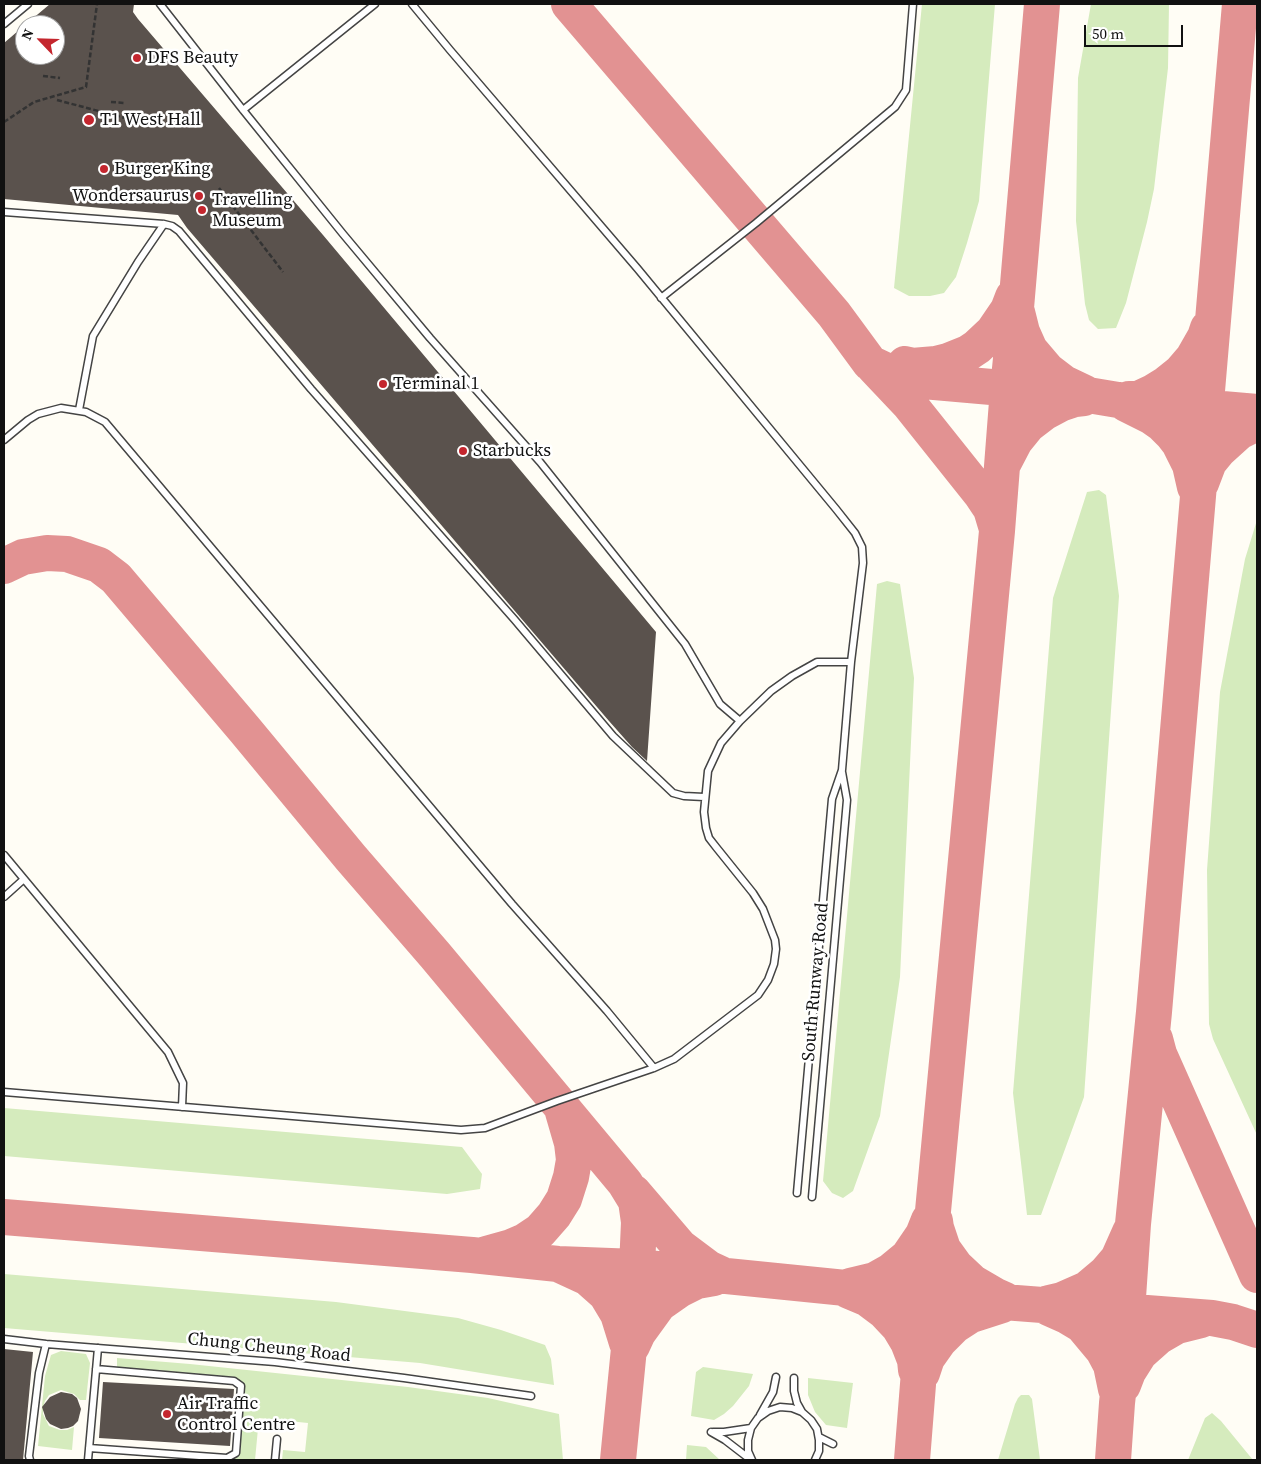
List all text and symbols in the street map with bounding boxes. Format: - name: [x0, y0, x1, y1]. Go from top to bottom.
- north arrow: [15, 15, 65, 65]
- scale bar: [1086, 15, 1185, 47]
- text: 50 m: [1092, 23, 1124, 44]
- text: N: [16, 26, 38, 43]
- place label: DFS Beauty: [147, 47, 238, 69]
- marker: DFS Beauty: [131, 52, 143, 64]
- place label: T1 West Hall: [100, 109, 201, 131]
- marker: T1 West Hall: [82, 113, 96, 127]
- place label: Burger King: [114, 158, 211, 180]
- marker: Burger King: [98, 163, 110, 175]
- place label: Wondersaurus: [72, 185, 189, 207]
- place label: Travelling Museum: [212, 189, 293, 232]
- marker: Wondersaurus: [193, 190, 205, 202]
- marker: Travelling Museum: [196, 204, 208, 216]
- place label: Terminal 1: [393, 373, 480, 395]
- marker: Terminal 1: [377, 378, 389, 390]
- place label: Starbucks: [473, 440, 551, 462]
- marker: Starbucks: [457, 445, 469, 457]
- street label: South Runway Road: [798, 902, 834, 1062]
- street label: Chung Cheung Road: [186, 1329, 352, 1367]
- place label: Air Traffic Control Centre: [177, 1393, 295, 1436]
- marker: Air Traffic Control Centre: [161, 1408, 173, 1420]

